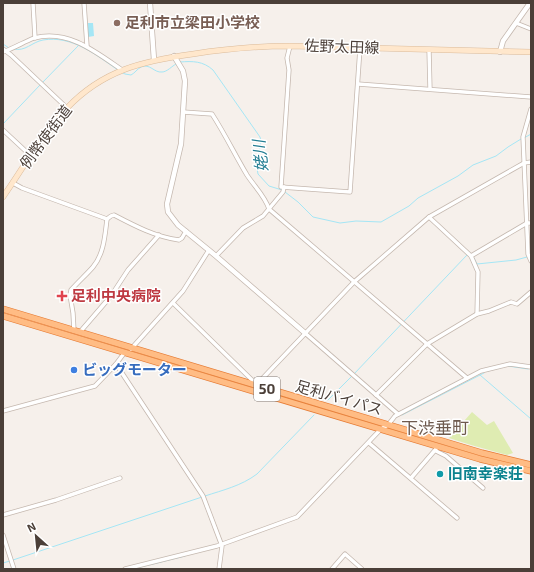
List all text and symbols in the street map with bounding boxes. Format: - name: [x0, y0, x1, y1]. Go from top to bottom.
- place label: 足利市立梁田小学校: [125, 13, 260, 31]
- marker: 足利市立梁田小学校: [112, 18, 122, 28]
- street label: 佐野太田線: [304, 36, 380, 56]
- street label: 例幣使街道: [15, 101, 75, 172]
- water label: 姥川: [248, 137, 271, 173]
- place label: 足利中央病院: [71, 286, 161, 304]
- marker: 足利中央病院: [56, 290, 68, 302]
- place label: ビッグモーター: [82, 360, 187, 378]
- marker: ビッグモーター: [69, 365, 79, 375]
- street label: 足利バイパス: [294, 376, 385, 418]
- road number: 50: [254, 377, 280, 401]
- district label: 下渋垂町: [401, 417, 469, 437]
- place label: 旧南幸楽荘: [448, 464, 523, 482]
- marker: 旧南幸楽荘: [435, 469, 445, 479]
- north arrow: [16, 516, 56, 556]
- text: N: [25, 519, 38, 534]

